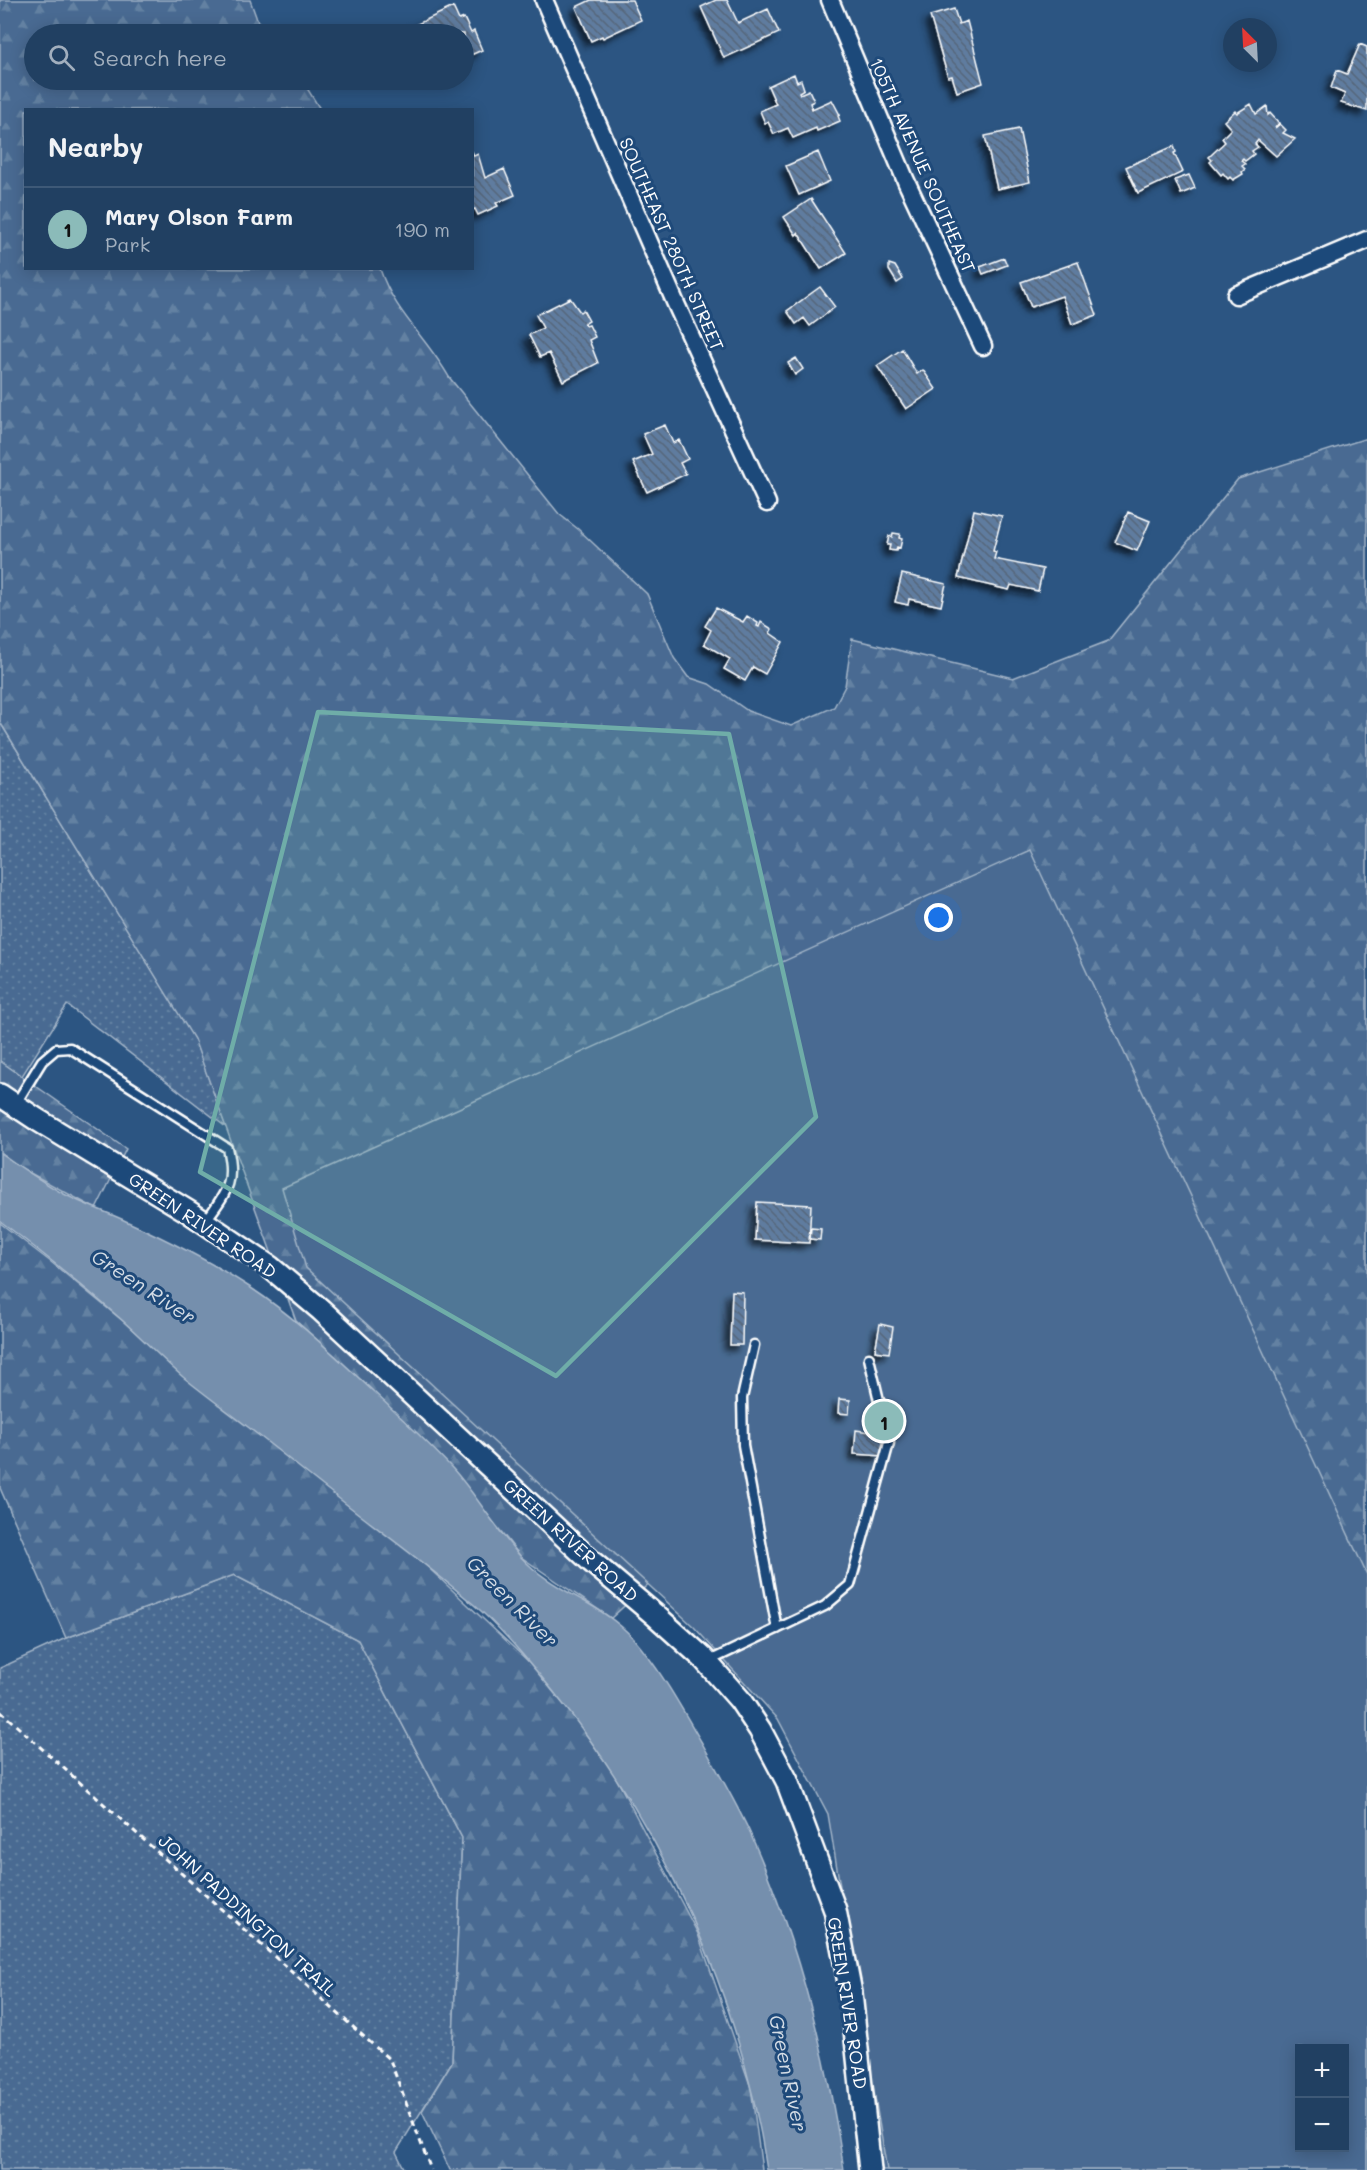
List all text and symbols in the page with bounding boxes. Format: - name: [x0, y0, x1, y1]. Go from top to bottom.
- north arrow: [1223, 18, 1277, 72]
- search box: [24, 24, 474, 90]
- icon: search: [45, 41, 78, 74]
- text: Search here: [93, 43, 227, 72]
- street label: 105TH AVENUE SOUTHEAST: [865, 53, 981, 277]
- text: Nearby: [48, 130, 143, 164]
- street label: SOUTHEAST 280TH STREET: [614, 134, 730, 354]
- text: Mary Olson Farm: [105, 202, 293, 231]
- text: 1: [63, 216, 72, 242]
- text: 190 m: [395, 216, 450, 242]
- text: Park: [105, 231, 150, 257]
- your location: [924, 903, 953, 932]
- street label: GREEN RIVER ROAD: [124, 1166, 282, 1284]
- water label: Green River: [87, 1243, 201, 1329]
- pin: 1: [864, 1398, 904, 1444]
- street label: GREEN RIVER ROAD: [498, 1473, 644, 1607]
- water label: Green River: [462, 1550, 564, 1652]
- street label: JOHN PADDINGTON TRAIL: [154, 1828, 343, 2002]
- street label: GREEN RIVER ROAD: [823, 1915, 873, 2091]
- water label: Green River: [764, 2012, 814, 2134]
- map controls: [1295, 2044, 1349, 2152]
- button: +: [1295, 2044, 1349, 2098]
- button: −: [1295, 2098, 1349, 2152]

